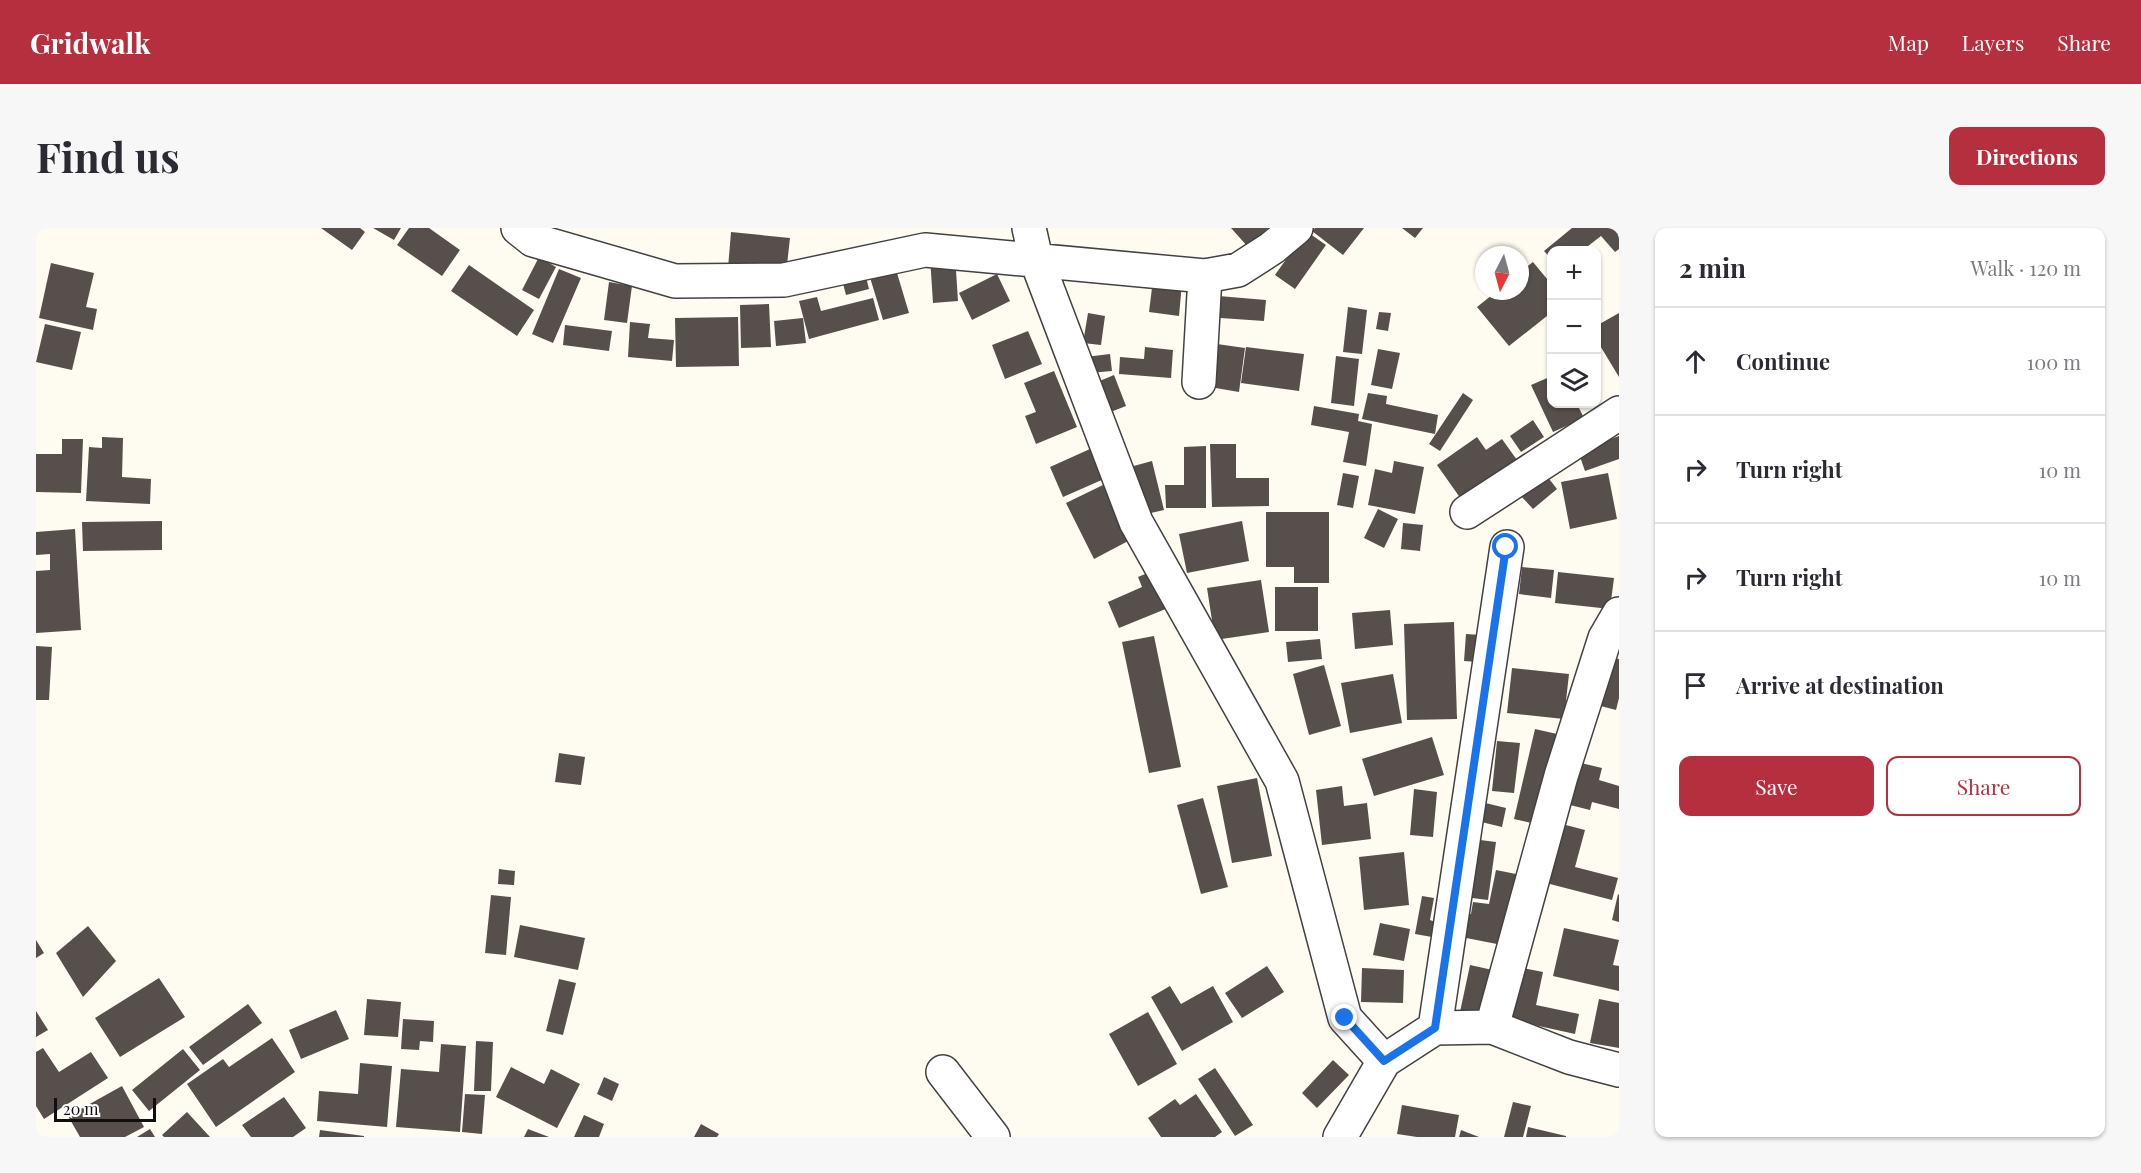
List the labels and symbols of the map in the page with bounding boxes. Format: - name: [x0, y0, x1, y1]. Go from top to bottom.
- north arrow: [1475, 246, 1529, 300]
- route start: [1492, 533, 1518, 559]
- route end: [1331, 1004, 1357, 1030]
- scale bar: [54, 1095, 156, 1122]

